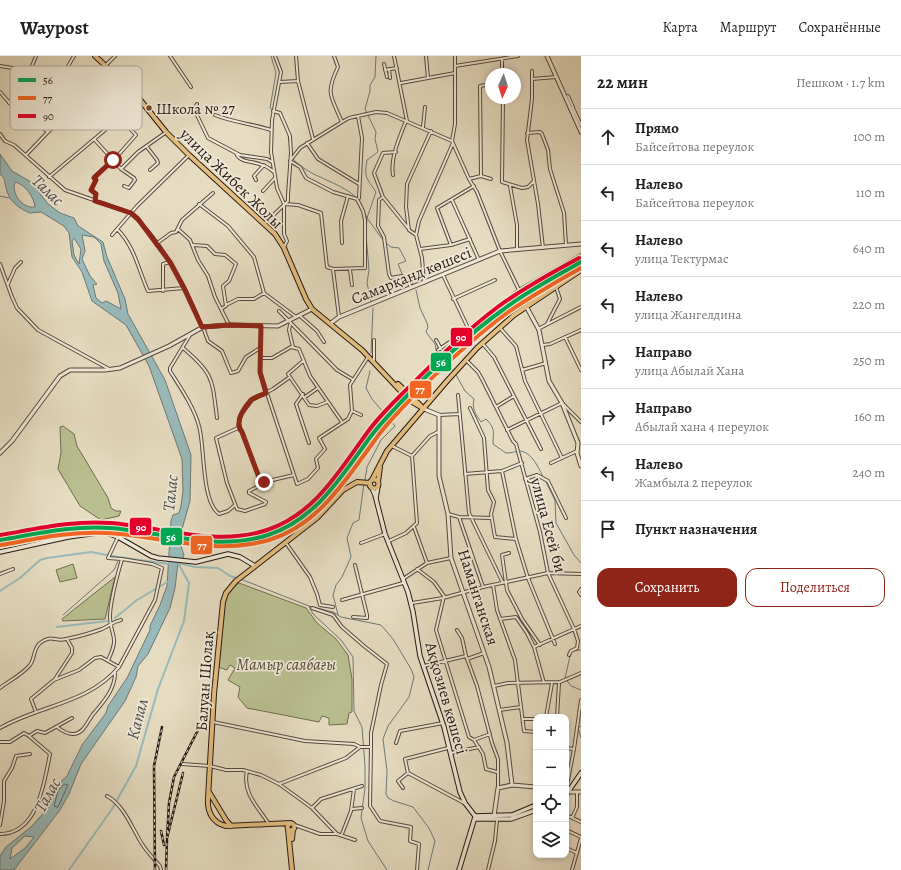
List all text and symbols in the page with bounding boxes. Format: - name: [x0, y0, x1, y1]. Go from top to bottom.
- text: Waypost: [20, 15, 89, 41]
- text: Карта: [663, 18, 698, 37]
- text: Маршрут: [720, 18, 776, 37]
- text: Сохранённые: [798, 18, 881, 37]
- legend: [10, 66, 142, 130]
- north arrow: [485, 68, 521, 104]
- text: 22 мин: [597, 71, 648, 94]
- text: 56: [43, 73, 53, 88]
- text: Пешком · 1.7 km: [796, 74, 885, 91]
- text: 77: [43, 91, 53, 106]
- place label: Школа № 27: [156, 99, 236, 119]
- marker: Школа № 27: [144, 103, 154, 113]
- text: 90: [43, 109, 54, 124]
- text: Прямо: [635, 118, 679, 138]
- street label: улица Жибек Жолы: [174, 123, 288, 234]
- icon: ahead: [597, 126, 619, 148]
- text: 100 m: [853, 128, 885, 145]
- text: Байсейтова переулок: [635, 138, 754, 155]
- route start: [104, 151, 122, 169]
- water label: Талас: [27, 169, 69, 211]
- text: Налево: [635, 174, 683, 194]
- icon: left: [597, 182, 619, 204]
- text: 110 m: [856, 184, 885, 201]
- text: Байсейтова переулок: [635, 194, 754, 211]
- text: Налево: [635, 230, 683, 250]
- icon: left: [597, 238, 619, 260]
- text: 640 m: [853, 240, 885, 257]
- street label: Самарқанд көшесі: [348, 242, 475, 310]
- text: улица Тектурмас: [635, 250, 729, 267]
- text: Налево: [635, 286, 683, 306]
- icon: left: [597, 294, 619, 316]
- text: 220 m: [852, 296, 885, 313]
- text: улица Жангелдина: [635, 306, 741, 323]
- line badge: 90: [450, 327, 473, 347]
- text: 90: [456, 330, 467, 345]
- text: Направо: [635, 342, 692, 362]
- icon: right: [597, 350, 619, 372]
- line badge: 56: [430, 352, 452, 372]
- text: 250 m: [853, 352, 885, 369]
- text: 56: [436, 355, 446, 370]
- text: улица Абылай Хана: [635, 362, 744, 379]
- line badge: 77: [409, 380, 432, 399]
- text: 77: [415, 382, 425, 397]
- text: Направо: [635, 398, 692, 418]
- icon: right: [597, 406, 619, 428]
- text: 160 m: [854, 408, 885, 425]
- text: Абылай хана 4 переулок: [635, 418, 769, 435]
- text: Налево: [635, 454, 683, 474]
- icon: left: [597, 462, 619, 484]
- text: 240 m: [853, 464, 885, 481]
- route end: [255, 473, 273, 491]
- water label: Талас: [157, 474, 184, 512]
- street label: улица Есей би: [525, 474, 571, 575]
- text: Жамбыла 2 переулок: [635, 474, 752, 491]
- line badge: 90: [129, 517, 152, 536]
- icon: arrive: [597, 518, 619, 540]
- text: Пункт назначения: [635, 519, 757, 539]
- text: 90: [136, 520, 147, 535]
- line badge: 56: [160, 527, 183, 546]
- text: 56: [166, 530, 176, 545]
- line badge: 77: [190, 535, 213, 555]
- text: 77: [197, 538, 207, 553]
- street label: Наманганская: [452, 546, 504, 648]
- button: Сохранить: [597, 568, 737, 607]
- button: Поделиться: [745, 568, 885, 607]
- street label: Балуан Шолақ: [191, 630, 220, 732]
- street label: Аққозиев көшесі: [419, 639, 473, 757]
- park label: Мамыр саябағы: [236, 654, 336, 676]
- water label: Капал: [121, 696, 154, 742]
- map controls: [533, 714, 569, 858]
- button: +: [533, 714, 569, 750]
- button: −: [533, 750, 569, 786]
- water label: Талас: [29, 774, 66, 817]
- button: locate: [533, 786, 569, 822]
- button: layers: [533, 822, 569, 858]

